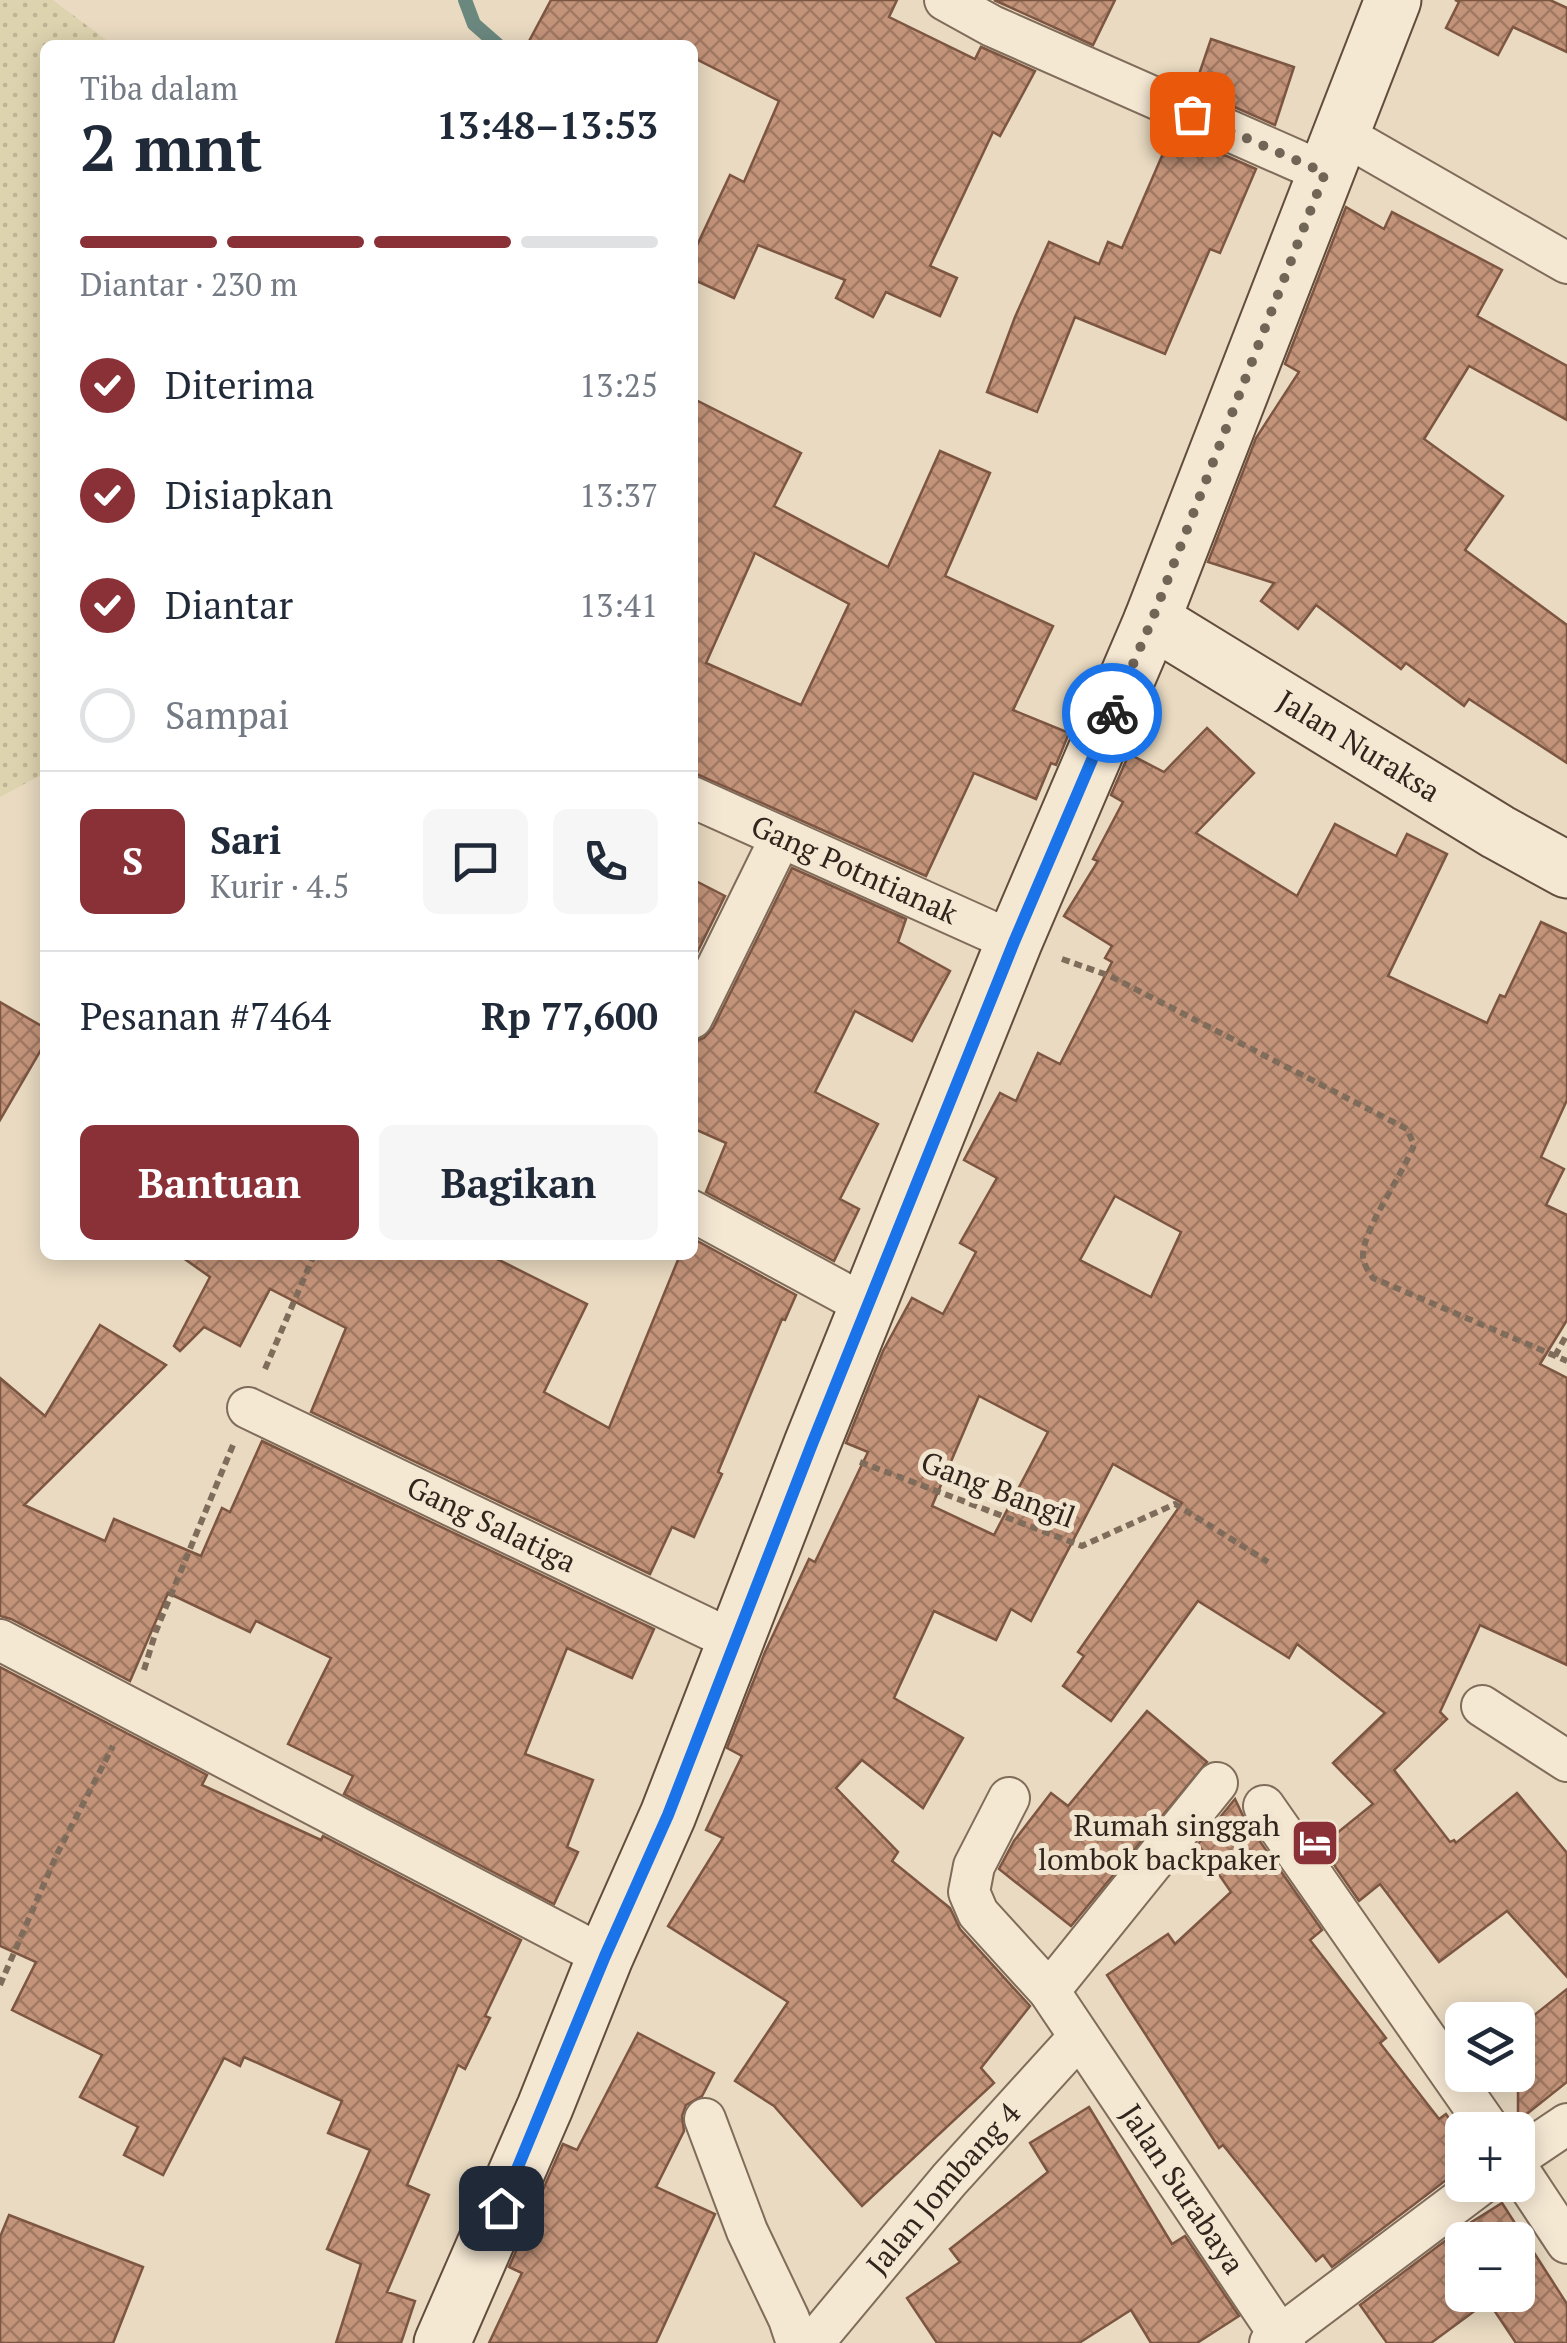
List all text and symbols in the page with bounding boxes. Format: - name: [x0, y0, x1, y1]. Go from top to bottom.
- text: Tiba dalam: [80, 67, 238, 109]
- pin: [1150, 72, 1235, 157]
- icon: bag: [1165, 87, 1220, 142]
- text: 13:48–13:53: [436, 100, 658, 150]
- text: 2 mnt: [80, 103, 262, 190]
- text: Diantar · 230 m: [80, 263, 298, 305]
- icon: check: [80, 358, 135, 413]
- text: Diterima: [165, 360, 315, 410]
- text: 13:25: [579, 364, 658, 406]
- icon: check: [80, 468, 135, 523]
- text: Disiapkan: [165, 470, 333, 520]
- text: 13:37: [579, 474, 658, 516]
- icon: check: [80, 578, 135, 633]
- text: Diantar: [165, 580, 293, 630]
- text: 13:41: [579, 584, 658, 626]
- courier: [1062, 663, 1162, 763]
- street label: Jalan Nuraksa: [1270, 680, 1448, 811]
- icon: bike: [1085, 686, 1140, 741]
- text: Sampai: [165, 690, 290, 740]
- street label: Gang Potntianak: [745, 805, 965, 933]
- button: chat: [423, 809, 528, 914]
- button: phone: [553, 809, 658, 914]
- text: Sari: [210, 815, 281, 865]
- text: S: [122, 836, 143, 886]
- text: Kurir · 4.5: [210, 865, 350, 907]
- text: Pesanan #7464: [80, 991, 331, 1041]
- text: Rp 77,600: [481, 991, 658, 1041]
- button: Bantuan: [80, 1125, 359, 1240]
- button: Bagikan: [379, 1125, 658, 1240]
- street label: Gang Bangil: [916, 1441, 1081, 1537]
- street label: Gang Salatiga: [401, 1466, 583, 1581]
- place label: Rumah singgah lombok backpaker: [1038, 1805, 1280, 1879]
- hotel icon: Rumah singgah lombok backpaker: [1289, 1817, 1341, 1869]
- map controls: [1445, 2002, 1535, 2312]
- button: layers: [1445, 2002, 1535, 2092]
- street label: Jalan Jombang 4: [857, 2094, 1029, 2283]
- street label: Jalan Surabaya: [1111, 2096, 1254, 2281]
- button: +: [1445, 2112, 1535, 2202]
- pin: [459, 2166, 544, 2251]
- icon: home: [474, 2181, 529, 2236]
- button: −: [1445, 2222, 1535, 2312]

